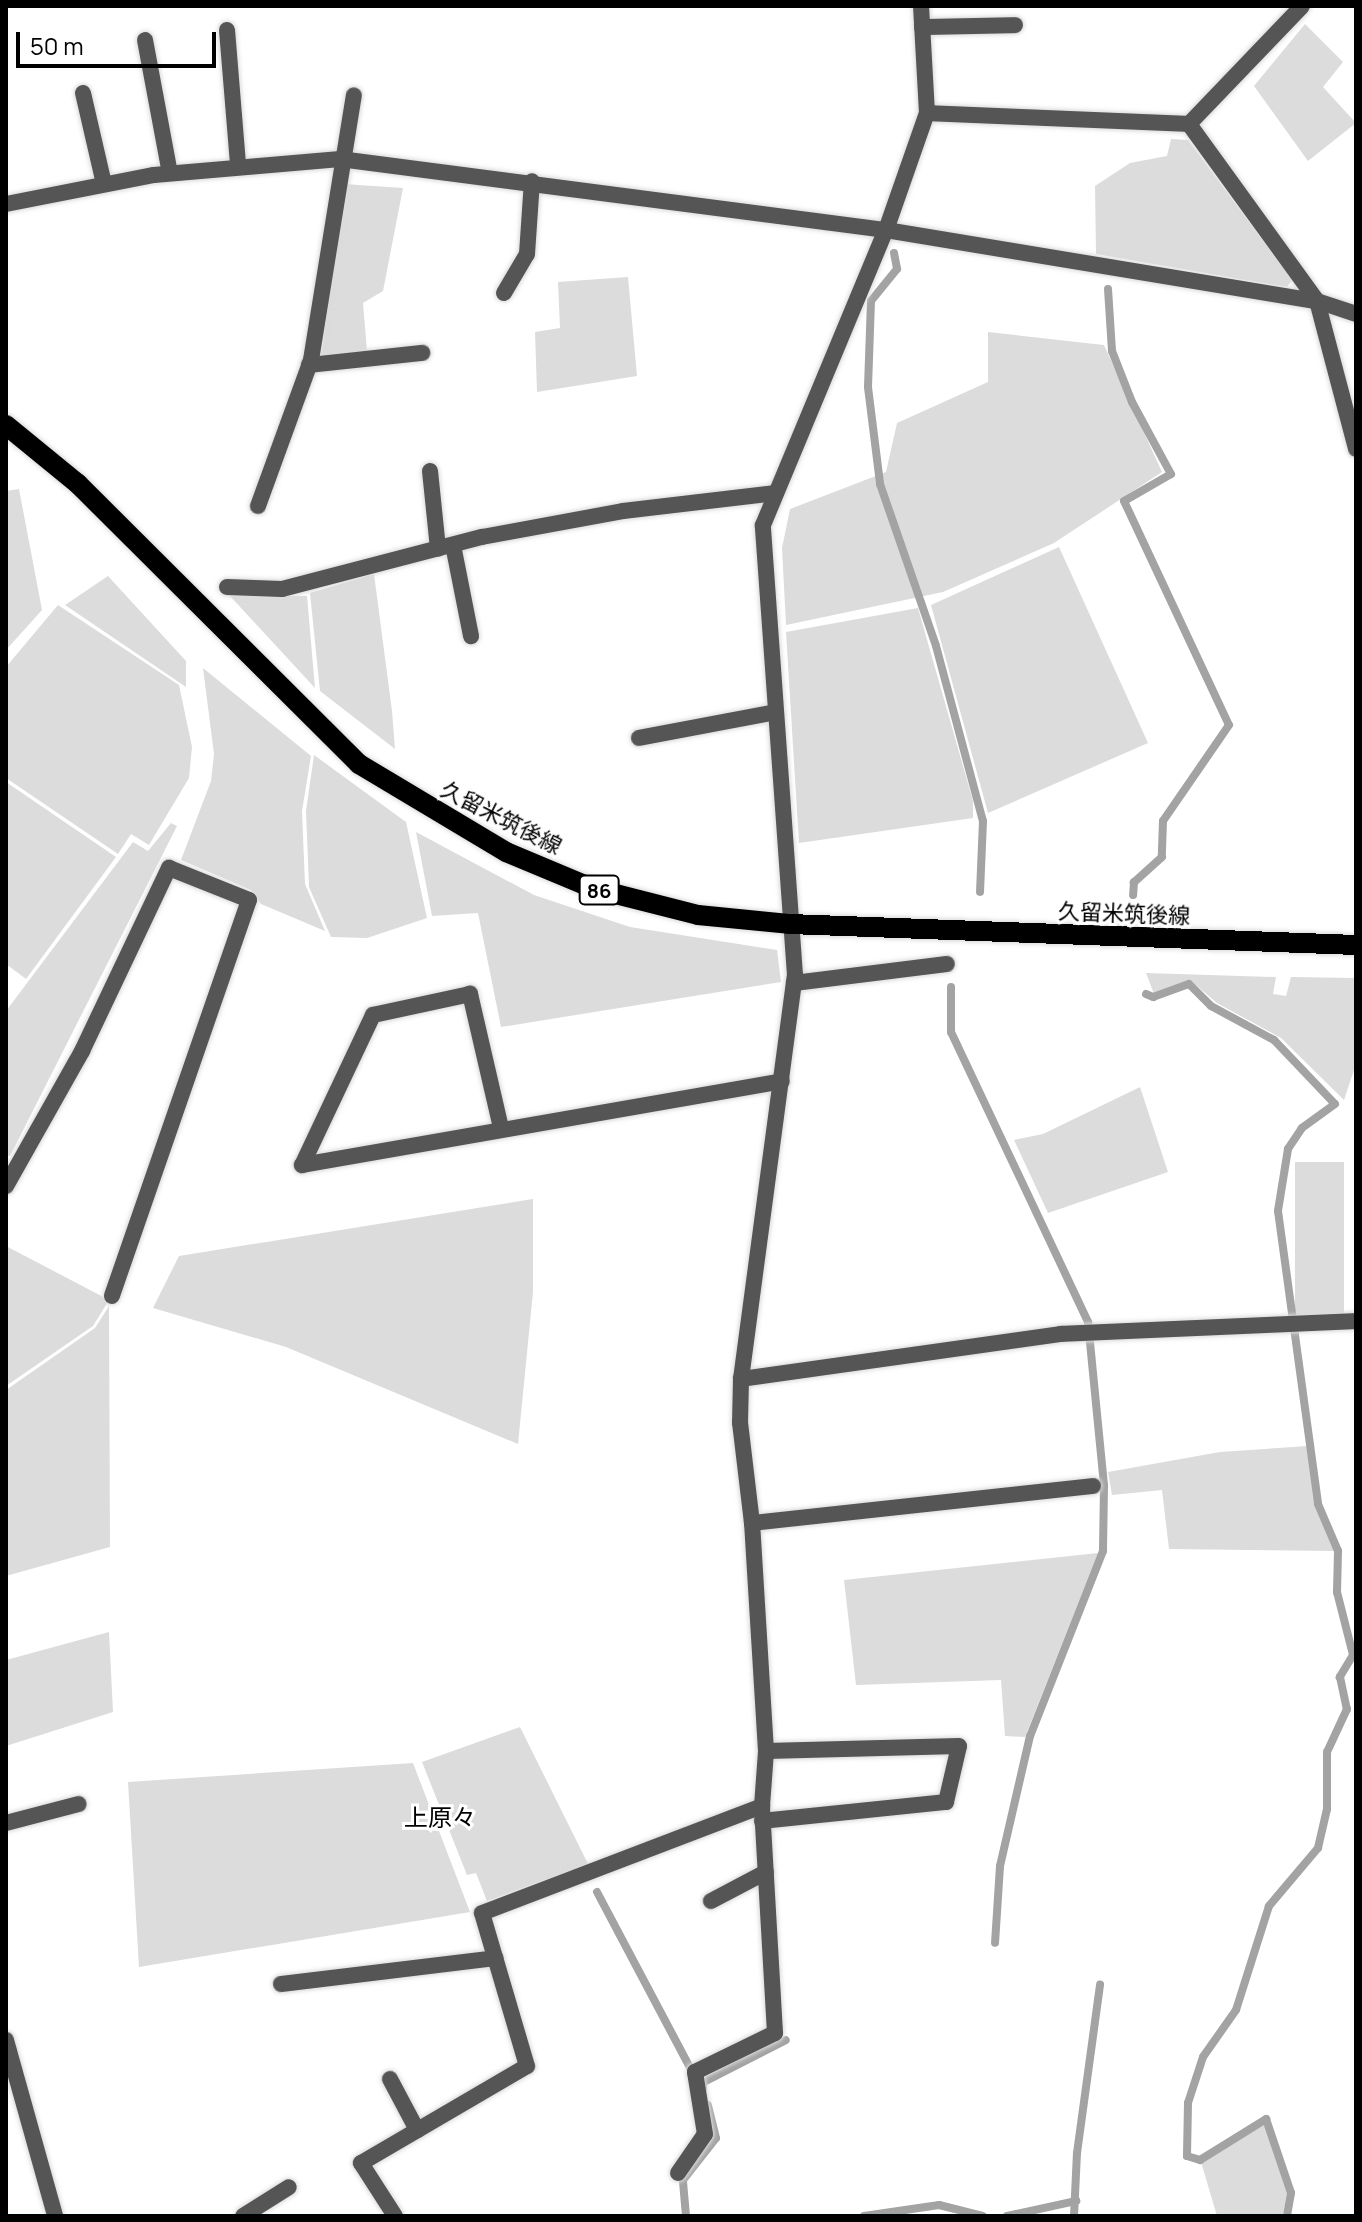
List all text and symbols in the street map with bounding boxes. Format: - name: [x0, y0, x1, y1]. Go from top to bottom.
- scale bar: [20, 16, 220, 66]
- text: 50 m: [30, 29, 84, 62]
- street label: 久留米筑後線: [436, 776, 566, 860]
- road number: 86: [577, 874, 621, 906]
- street label: 久留米筑後線: [1058, 899, 1190, 929]
- district label: 上原々: [404, 1803, 476, 1831]

